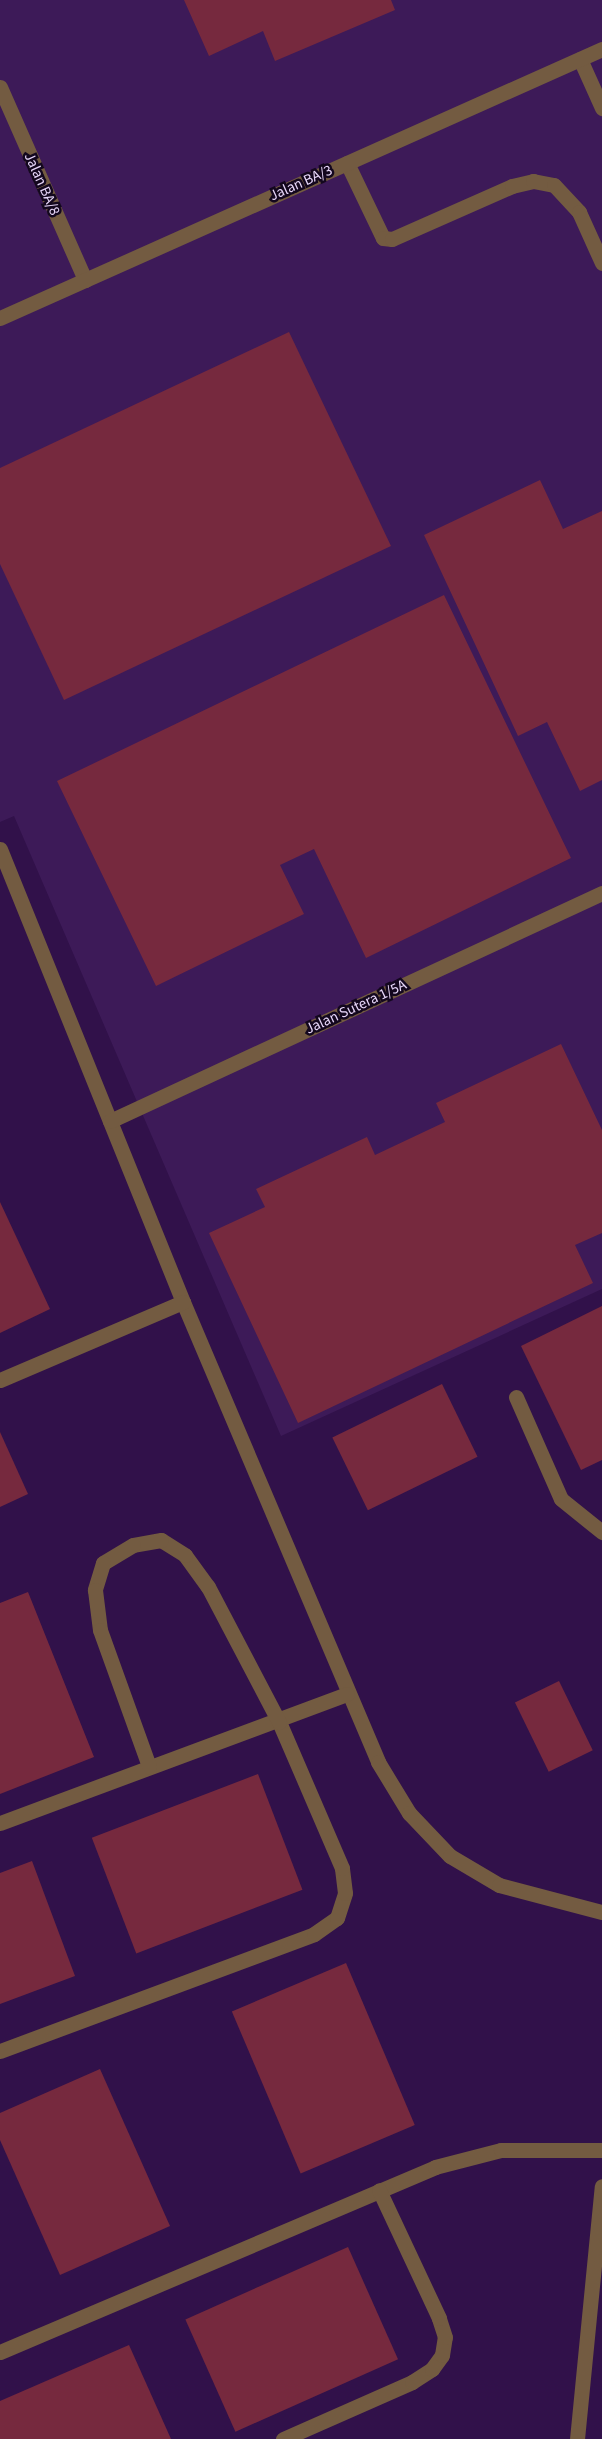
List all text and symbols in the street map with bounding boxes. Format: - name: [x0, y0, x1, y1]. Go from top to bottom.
- street label: Jalan BA/8: [20, 150, 64, 218]
- street label: Jalan BA/3: [267, 161, 335, 205]
- street label: Jalan Sutera 1/5A: [303, 976, 409, 1038]

